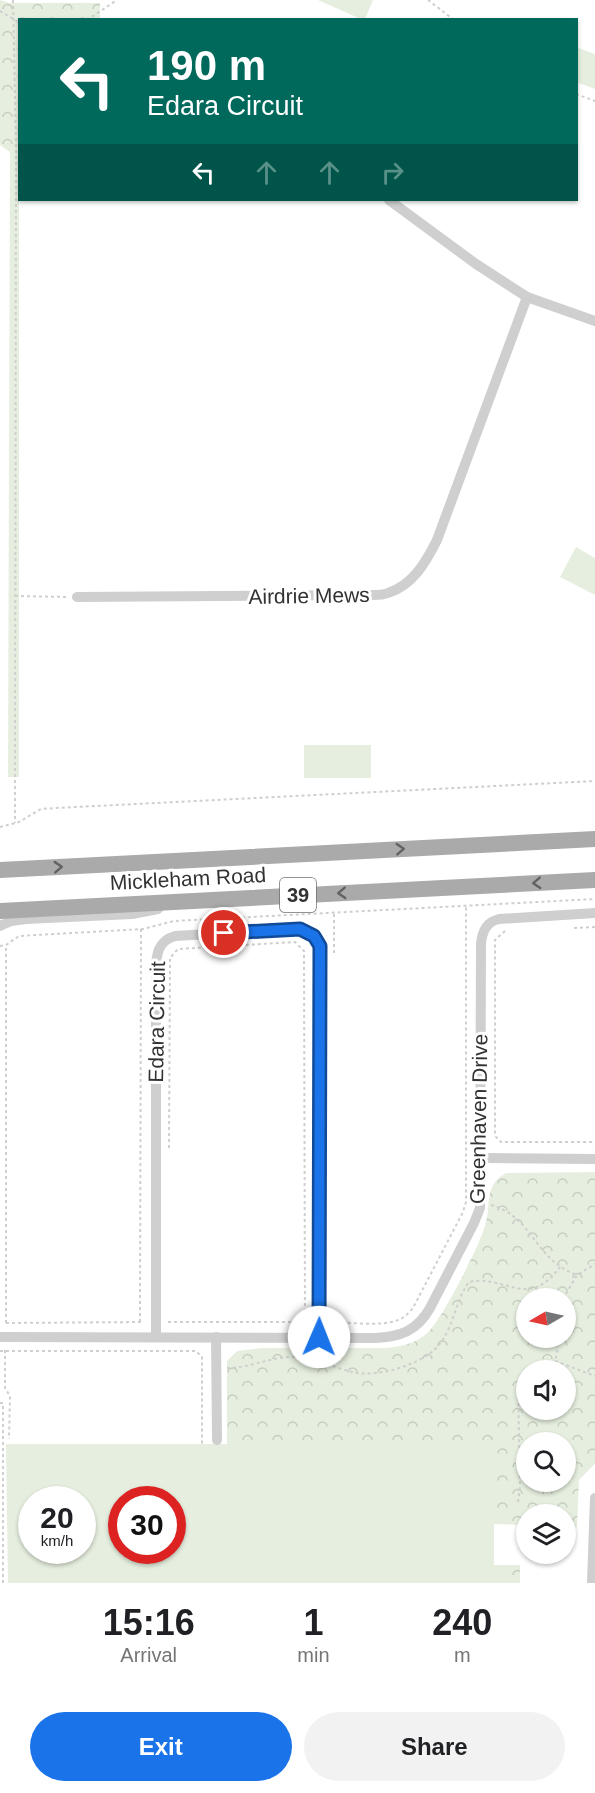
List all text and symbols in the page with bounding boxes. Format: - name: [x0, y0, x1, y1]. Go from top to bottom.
- icon: left: [48, 42, 126, 120]
- text: 190 m: [147, 42, 266, 89]
- text: Edara Circuit: [147, 91, 303, 121]
- icon: left: [187, 156, 220, 189]
- icon: ahead: [250, 156, 283, 189]
- icon: ahead: [313, 156, 346, 189]
- icon: right: [376, 156, 409, 189]
- street label: Airdrie Mews: [248, 583, 370, 608]
- one-way arrow: [395, 843, 404, 856]
- one-way arrow: [54, 861, 63, 874]
- street label: Mickleham Road: [109, 863, 267, 894]
- one-way arrow: [532, 876, 541, 889]
- road number: 39: [280, 878, 316, 912]
- one-way arrow: [337, 887, 346, 900]
- pin: [198, 907, 249, 958]
- icon: arrive: [207, 916, 240, 949]
- street label: Edara Circuit: [144, 961, 169, 1083]
- street label: Greenhaven Drive: [466, 1034, 491, 1204]
- north arrow: [516, 1288, 576, 1348]
- map controls: [516, 1288, 576, 1564]
- position arrow: [287, 1305, 351, 1369]
- button: sound: [516, 1360, 576, 1420]
- button: search: [516, 1432, 576, 1492]
- speed limit sign: 30: [108, 1486, 186, 1564]
- text: 20: [40, 1501, 74, 1534]
- button: layers: [516, 1504, 576, 1564]
- text: km/h: [41, 1532, 73, 1549]
- text: 15:16: [103, 1602, 195, 1643]
- text: 1: [303, 1602, 323, 1643]
- text: 240: [432, 1602, 492, 1643]
- text: Arrival: [120, 1644, 177, 1666]
- text: min: [297, 1644, 330, 1666]
- text: m: [454, 1644, 471, 1666]
- button: Exit: [30, 1712, 292, 1781]
- button: Share: [304, 1712, 565, 1781]

